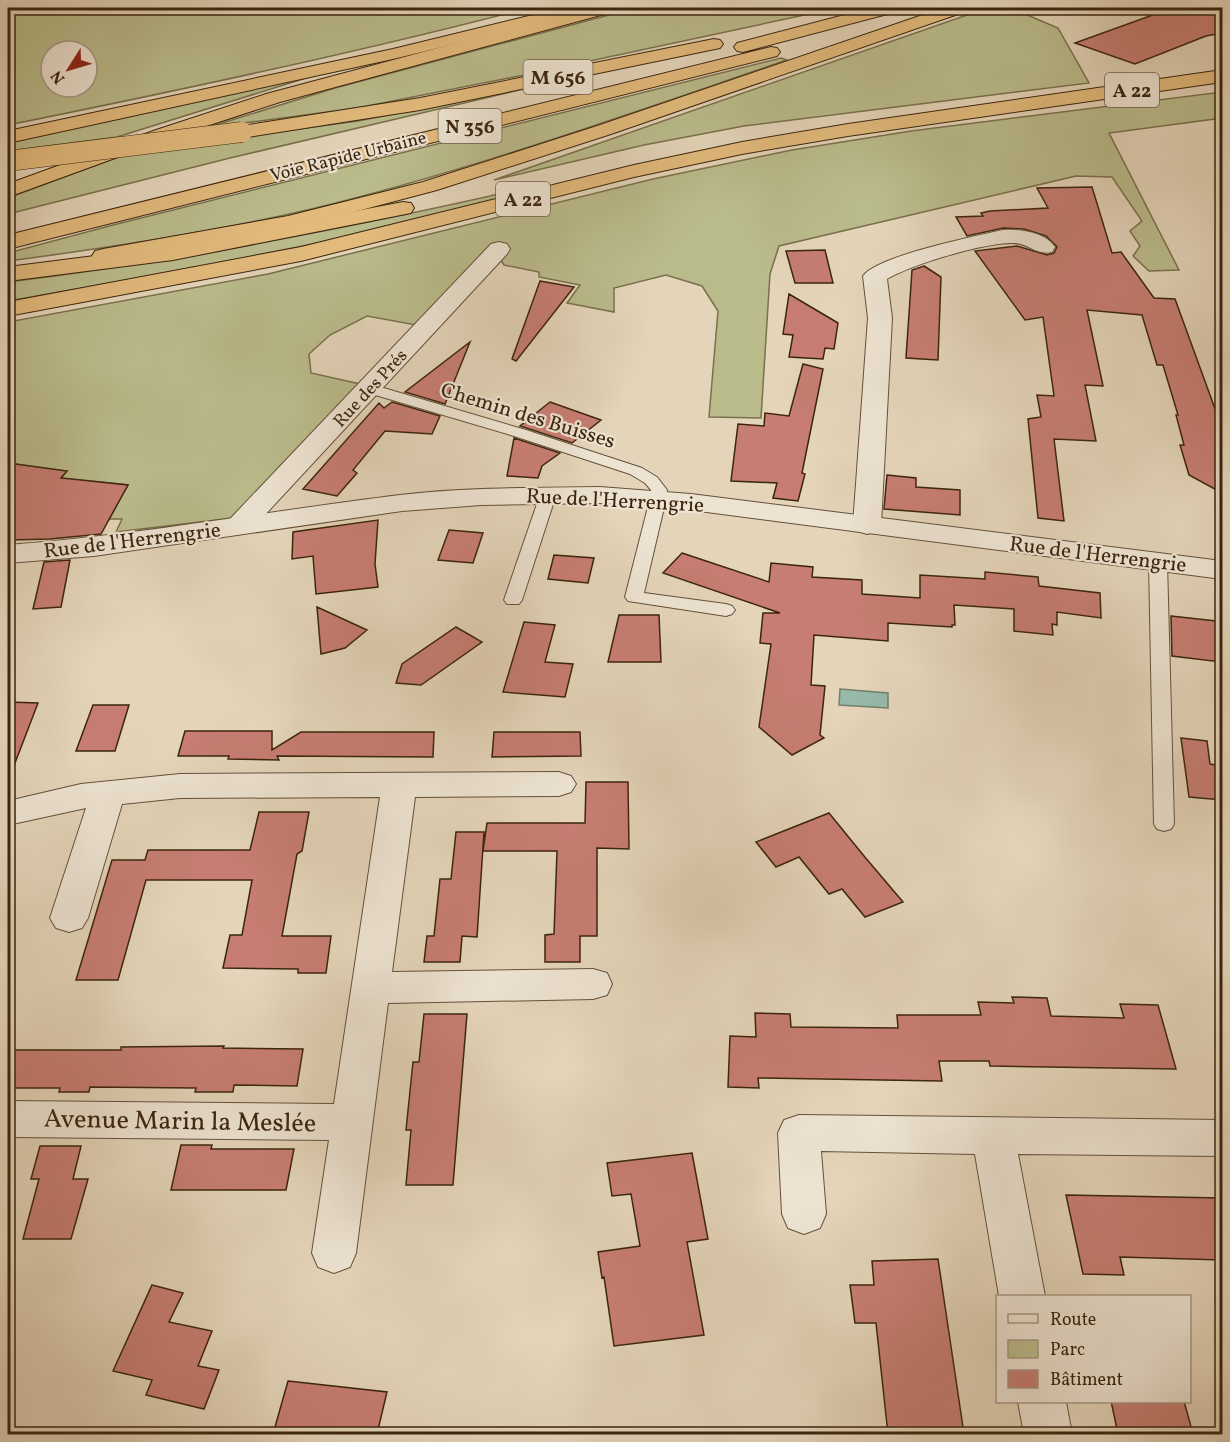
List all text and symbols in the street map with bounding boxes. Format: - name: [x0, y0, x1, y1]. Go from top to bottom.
- north arrow: [39, 39, 99, 99]
- road number: M 656: [524, 60, 592, 94]
- text: N: [46, 65, 71, 88]
- road number: A 22: [1105, 73, 1159, 107]
- road number: N 356: [438, 109, 502, 143]
- street label: Voie Rapide Urbaine: [268, 126, 429, 189]
- road number: A 22: [496, 182, 550, 216]
- street label: Rue des Prés: [328, 344, 414, 434]
- street label: Chemin des Buisses: [437, 376, 618, 457]
- street label: Rue de l'Herrengrie: [525, 482, 705, 521]
- street label: Rue de l'Herrengrie: [42, 516, 222, 567]
- street label: Rue de l'Herrengrie: [1008, 530, 1188, 581]
- street label: Avenue Marin la Meslée: [44, 1102, 316, 1142]
- legend: [996, 1295, 1191, 1403]
- text: Route: [1050, 1308, 1096, 1333]
- text: Parc: [1050, 1338, 1085, 1363]
- text: Bâtiment: [1050, 1368, 1123, 1393]

